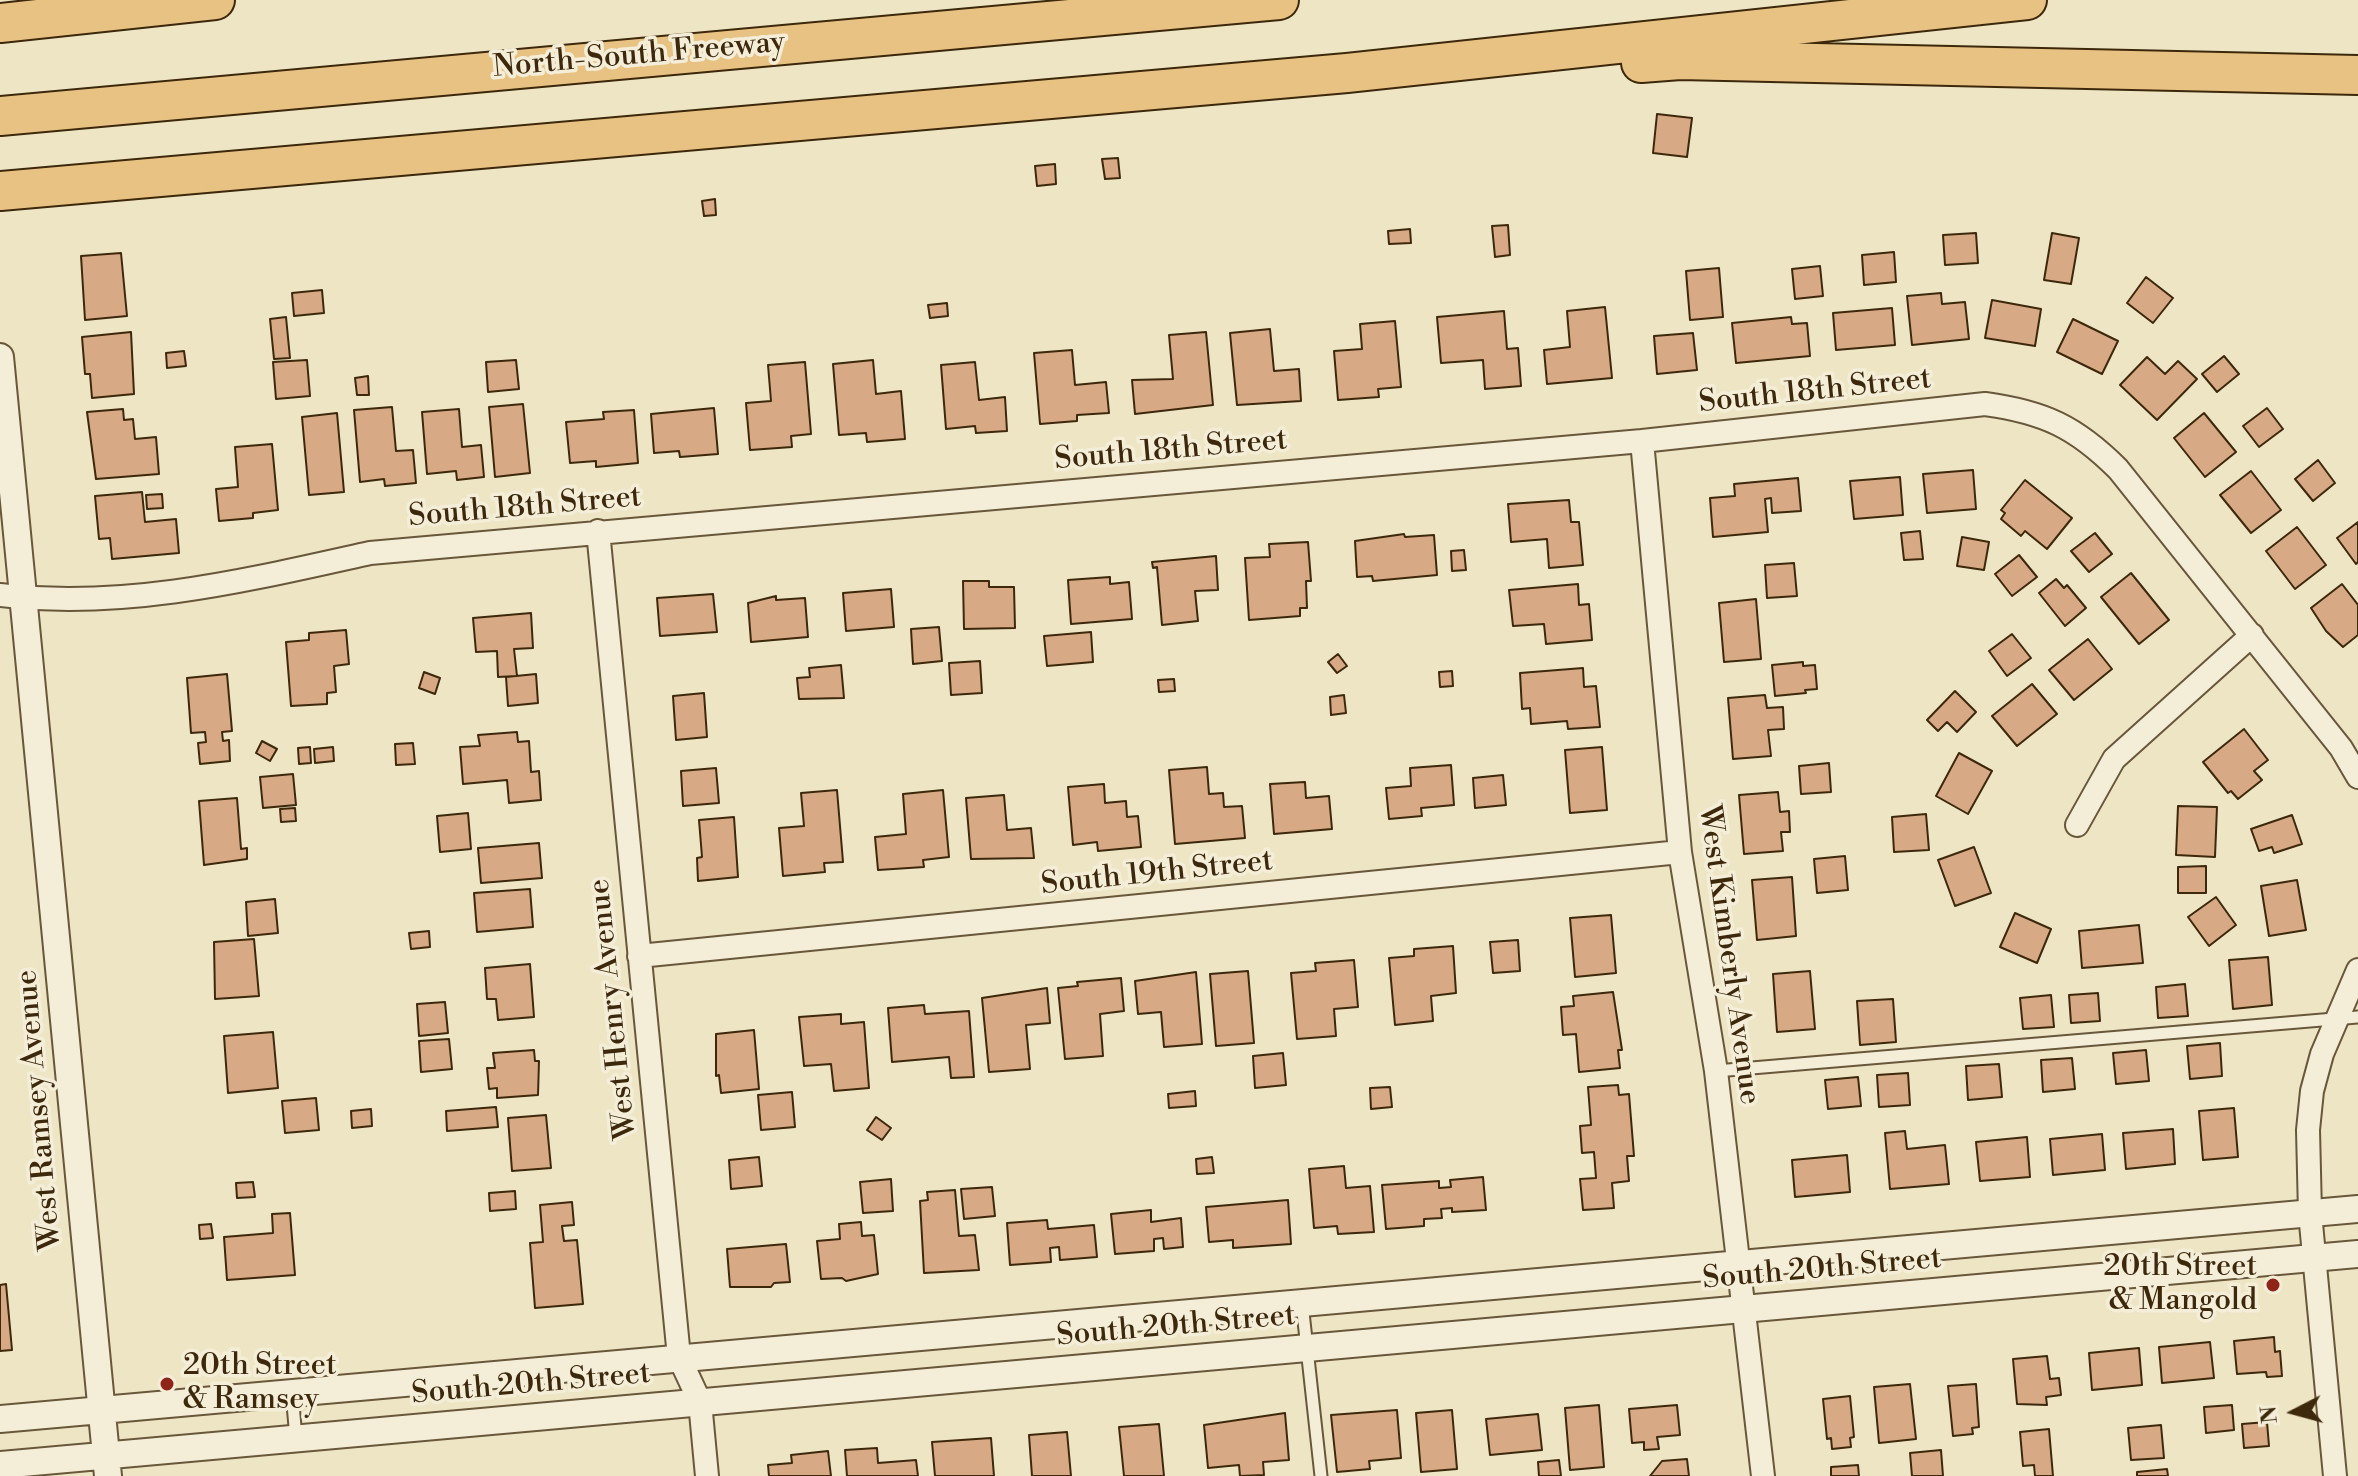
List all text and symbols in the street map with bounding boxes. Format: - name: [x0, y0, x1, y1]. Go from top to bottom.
- street label: North-South Freeway: [491, 25, 787, 87]
- street label: South 18th Street: [1697, 362, 1933, 422]
- street label: South 18th Street: [1053, 423, 1289, 479]
- street label: South 18th Street: [407, 480, 643, 536]
- street label: West Kimberly Avenue: [1689, 803, 1767, 1107]
- street label: South 19th Street: [1039, 844, 1275, 904]
- street label: West Henry Avenue: [582, 877, 646, 1141]
- street label: West Ramsey Avenue: [10, 968, 70, 1252]
- street label: South 20th Street: [1701, 1242, 1943, 1298]
- place label: 20th Street & Mangold: [2103, 1250, 2257, 1320]
- marker: 20th Street & Mangold: [2264, 1276, 2282, 1294]
- street label: South 20th Street: [1055, 1299, 1297, 1355]
- place label: 20th Street & Ramsey: [183, 1349, 337, 1420]
- street label: South 20th Street: [410, 1357, 652, 1413]
- north arrow: [2254, 1372, 2334, 1452]
- marker: 20th Street & Ramsey: [158, 1375, 176, 1393]
- text: N: [2255, 1404, 2284, 1425]

